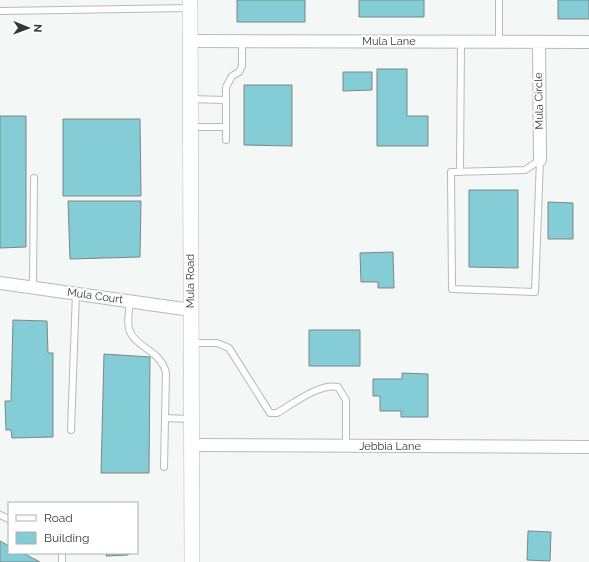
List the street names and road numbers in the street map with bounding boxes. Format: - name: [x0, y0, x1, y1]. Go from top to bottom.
- street label: Mula Lane: [362, 35, 416, 48]
- street label: Mula Circle: [532, 72, 546, 130]
- street label: Mula Road: [184, 254, 197, 308]
- street label: Mula Court: [66, 286, 124, 306]
- street label: Jebbia Lane: [359, 440, 421, 453]

